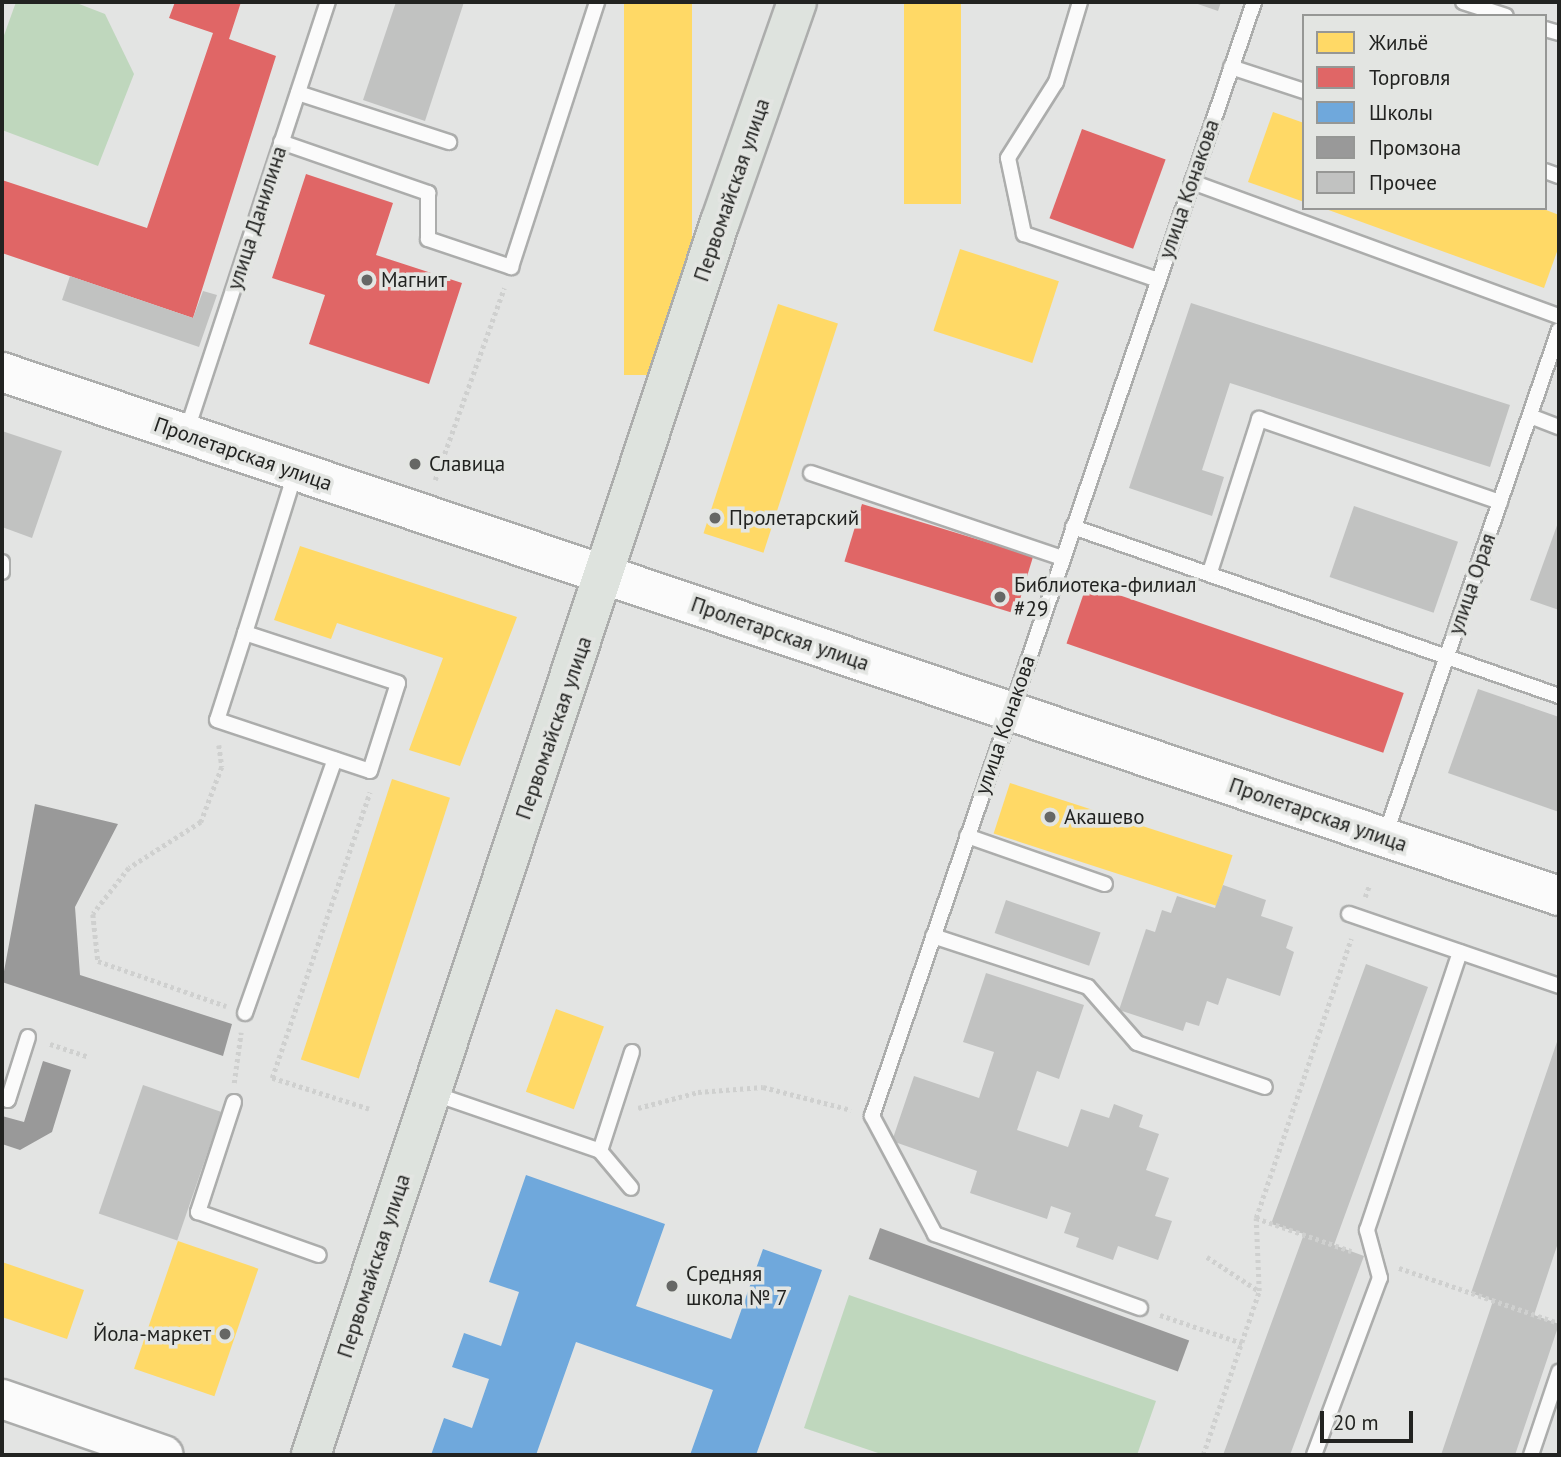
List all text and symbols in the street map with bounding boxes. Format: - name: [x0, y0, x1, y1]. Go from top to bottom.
- legend: [1302, 14, 1547, 210]
- text: Жильё: [1369, 29, 1428, 56]
- text: Торговля: [1369, 64, 1450, 91]
- street label: Первомайская улица: [689, 95, 775, 285]
- text: Школы: [1369, 99, 1433, 126]
- street label: улица Конакова: [1153, 116, 1225, 262]
- text: Промзона: [1369, 134, 1461, 161]
- street label: улица Данилина: [222, 143, 292, 293]
- text: Прочее: [1369, 169, 1437, 196]
- place label: Магнит: [381, 267, 447, 293]
- marker: Магнит: [359, 272, 375, 288]
- street label: Пролетарская улица: [151, 412, 335, 496]
- place label: Славица: [429, 451, 505, 477]
- marker: Славица: [407, 456, 423, 472]
- place label: Пролетарский: [729, 505, 859, 531]
- marker: Пролетарский: [707, 510, 723, 526]
- street label: улица Орая: [1443, 530, 1501, 638]
- place label: Библиотека-филиал #29: [1014, 572, 1197, 622]
- marker: Библиотека-филиал #29: [992, 589, 1008, 605]
- street label: Пролетарская улица: [688, 592, 872, 676]
- street label: Первомайская улица: [511, 633, 597, 823]
- street label: улица Конакова: [969, 652, 1041, 798]
- street label: Пролетарская улица: [1226, 773, 1410, 857]
- place label: Акашево: [1064, 804, 1145, 830]
- marker: Акашево: [1042, 809, 1058, 825]
- street label: Первомайская улица: [332, 1171, 416, 1361]
- place label: Средняя школа № 7: [686, 1261, 788, 1311]
- marker: Средняя школа № 7: [664, 1278, 680, 1294]
- place label: Йола-маркет: [93, 1321, 211, 1347]
- marker: Йола-маркет: [217, 1326, 233, 1342]
- scale bar: [1323, 1398, 1416, 1442]
- text: 20 m: [1333, 1409, 1379, 1436]

